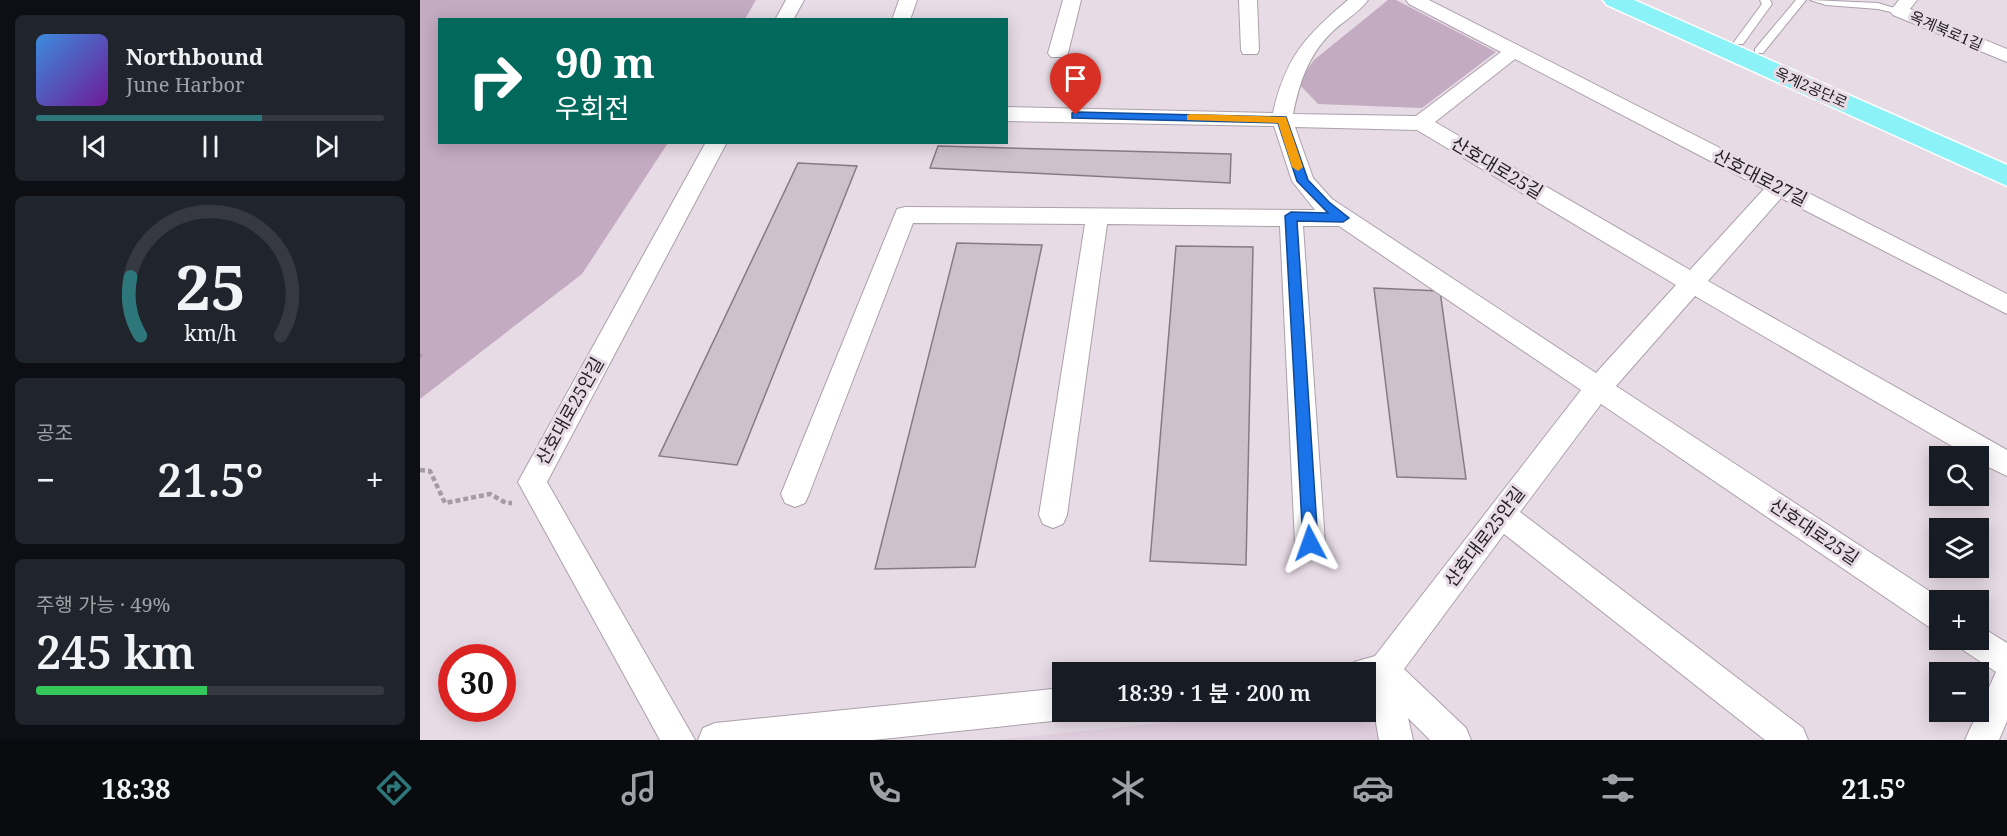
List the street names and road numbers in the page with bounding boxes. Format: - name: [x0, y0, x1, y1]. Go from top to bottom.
- street label: 옥계북로1길: [1907, 6, 1986, 54]
- street label: 옥계2공단로: [1772, 62, 1851, 112]
- street label: 산호대로25길: [1447, 130, 1548, 204]
- street label: 산호대로27길: [1709, 143, 1812, 211]
- street label: 산호대로25안길: [530, 352, 609, 469]
- street label: 산호대로25안길: [1439, 481, 1530, 591]
- street label: 산호대로25길: [1765, 492, 1864, 570]

